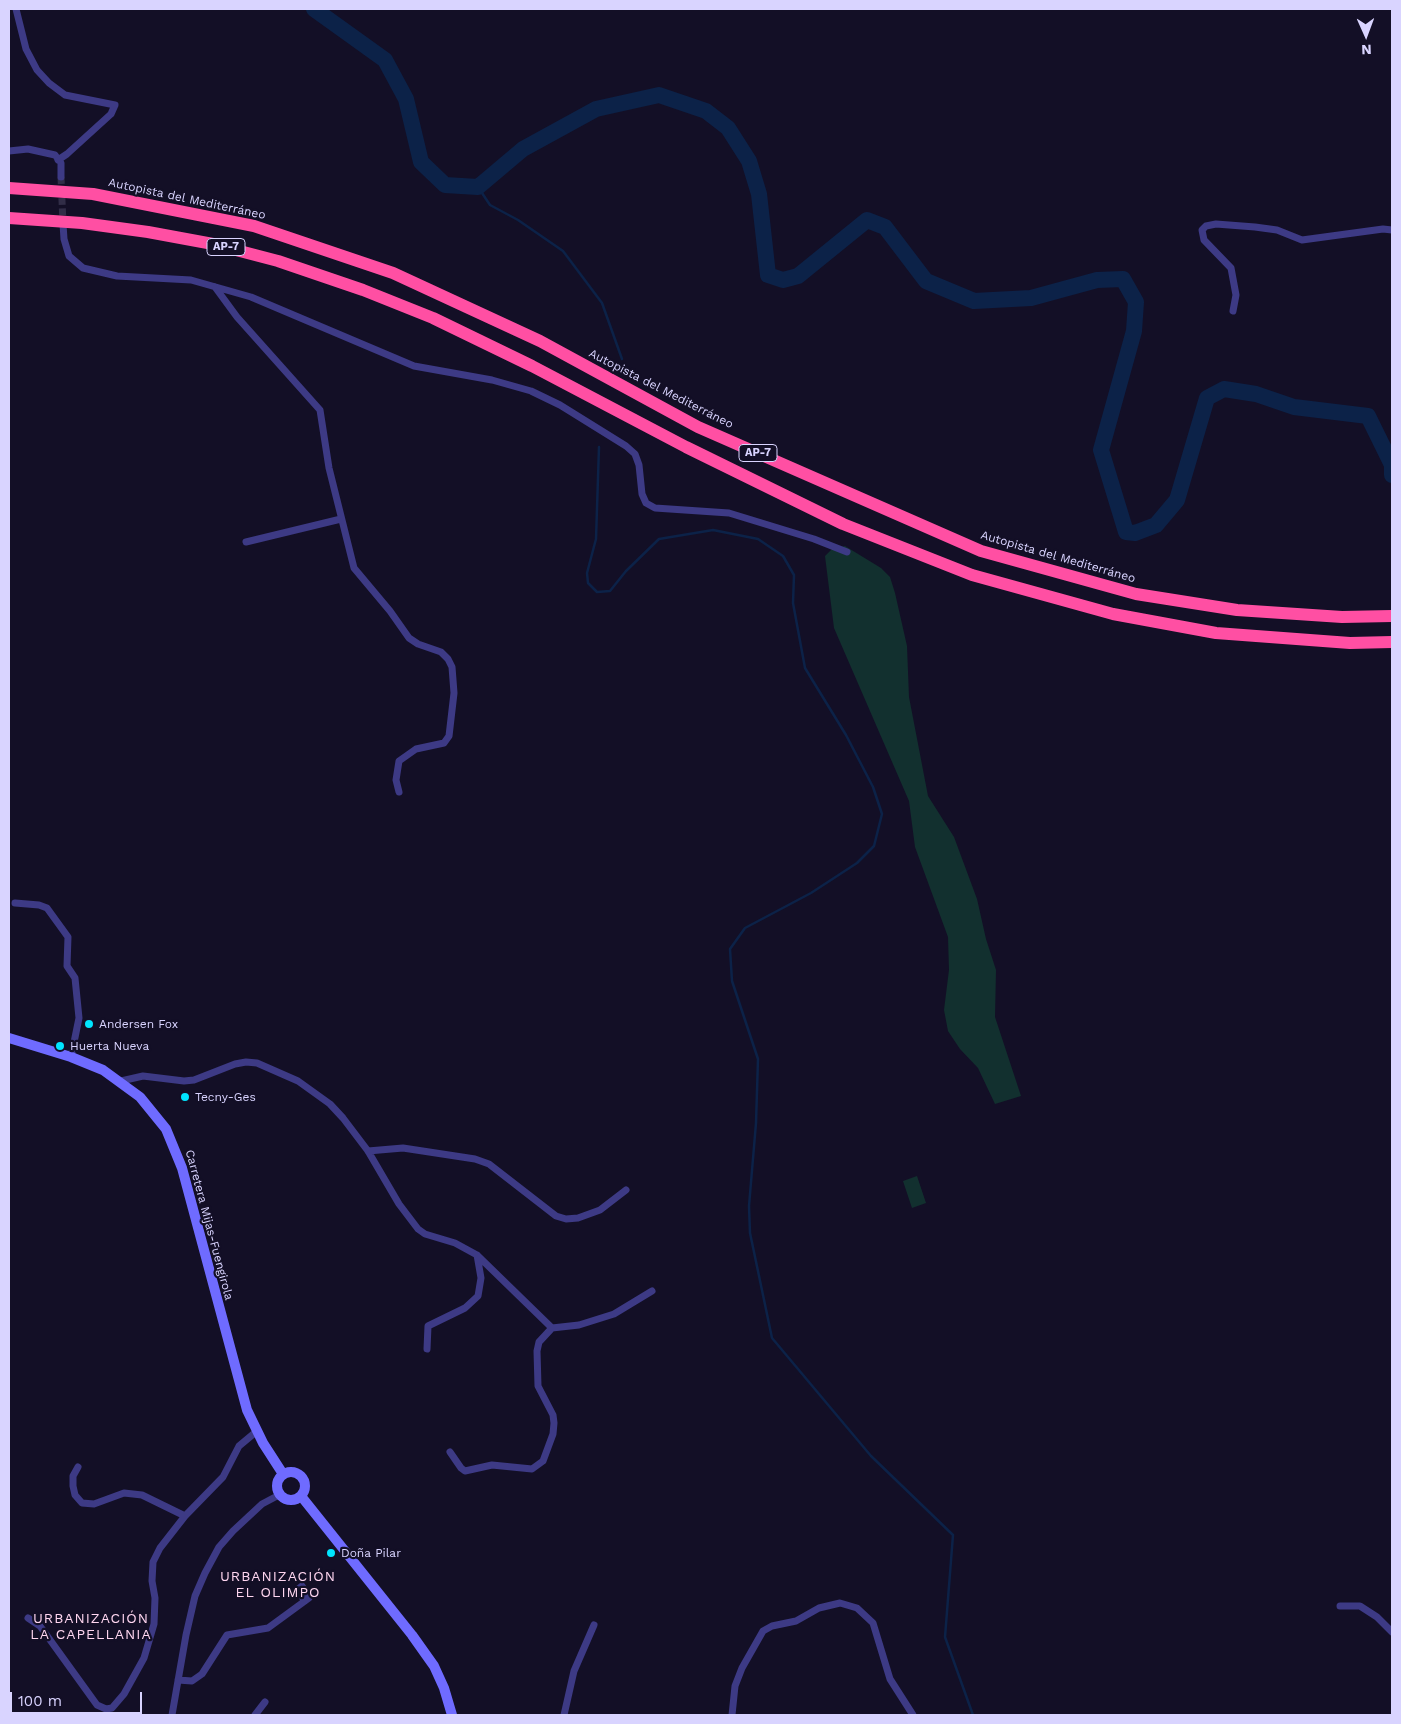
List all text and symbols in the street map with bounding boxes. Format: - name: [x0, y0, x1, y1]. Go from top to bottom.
- north arrow: [1341, 10, 1391, 60]
- text: N: [1361, 42, 1372, 58]
- street label: Autopista del Mediterráneo: [107, 175, 267, 223]
- road number: AP-7: [207, 238, 245, 256]
- street label: Autopista del Mediterráneo: [586, 346, 736, 432]
- road number: AP-7: [739, 444, 777, 462]
- street label: Autopista del Mediterráneo: [979, 528, 1137, 586]
- place label: Andersen Fox: [99, 1017, 178, 1031]
- marker: Andersen Fox: [83, 1018, 95, 1030]
- place label: Huerta Nueva: [70, 1039, 149, 1053]
- marker: Huerta Nueva: [54, 1040, 66, 1052]
- place label: Tecny-Ges: [195, 1090, 256, 1104]
- marker: Tecny-Ges: [179, 1091, 191, 1103]
- street label: Carretera Mijas-Fuengirola: [182, 1148, 236, 1302]
- place label: Doña Pilar: [341, 1546, 401, 1560]
- marker: Doña Pilar: [325, 1547, 337, 1559]
- district label: URBANIZACIÓN EL OLIMPO: [218, 1569, 338, 1601]
- district label: URBANIZACIÓN LA CAPELLANIA: [29, 1611, 153, 1644]
- scale bar: [12, 1682, 145, 1714]
- text: 100 m: [18, 1692, 62, 1710]

